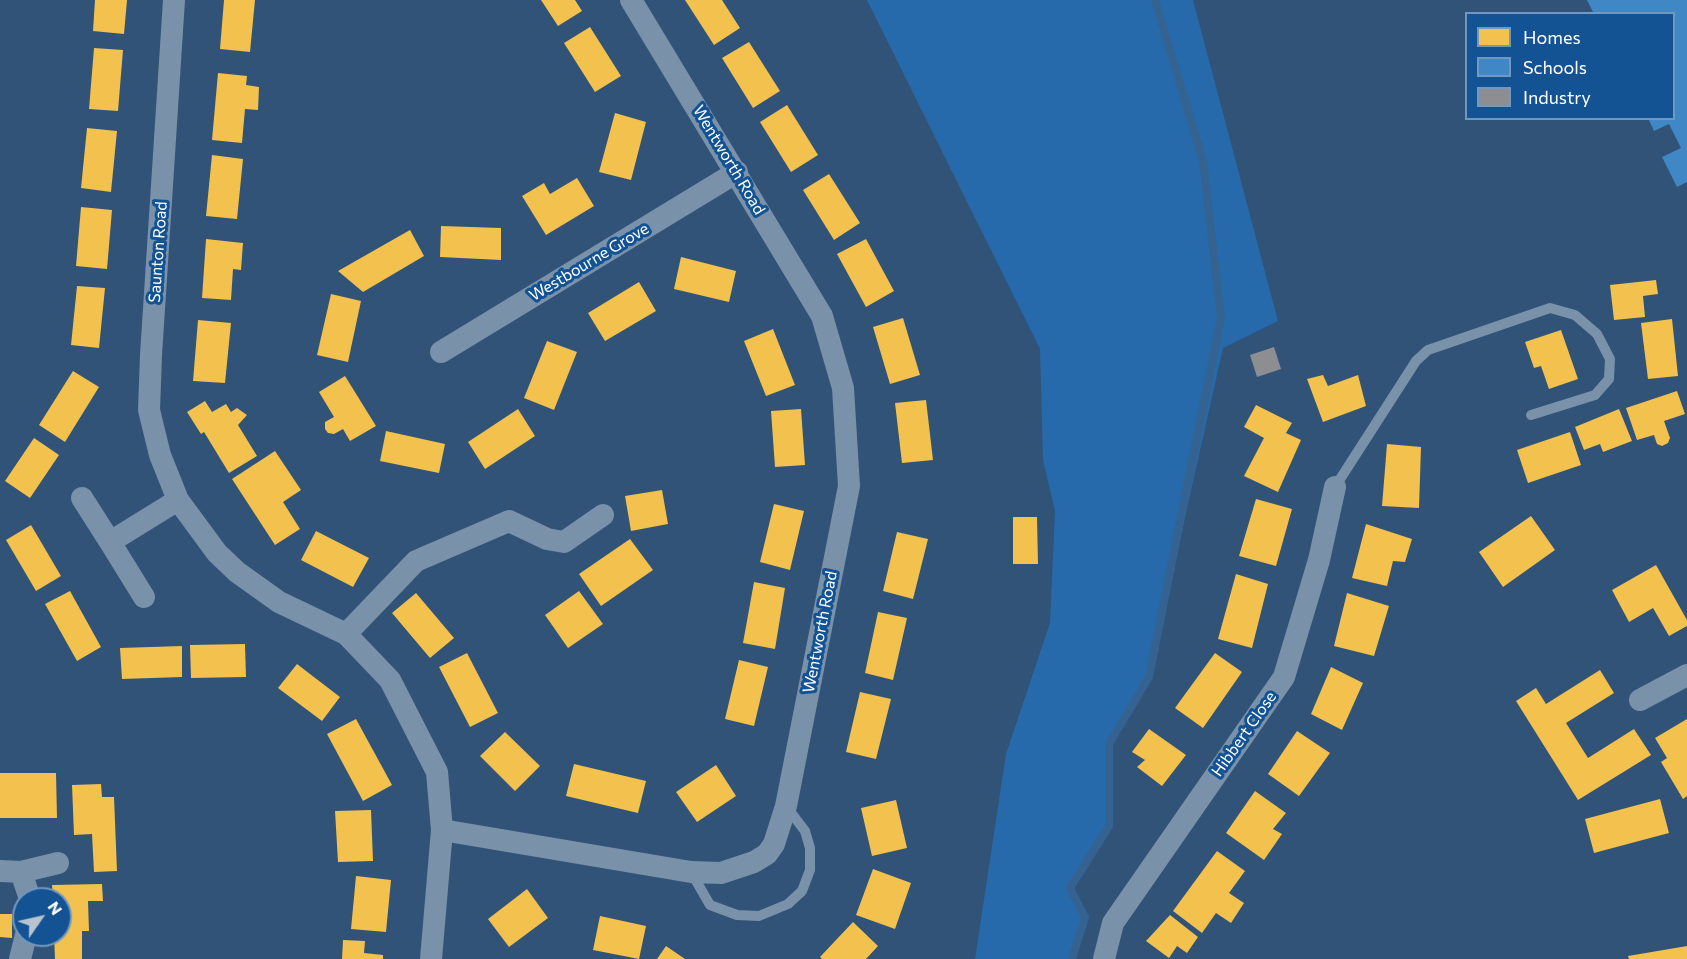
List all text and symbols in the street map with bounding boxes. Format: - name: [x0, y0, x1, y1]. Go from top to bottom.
- legend: [1465, 12, 1675, 120]
- text: Homes: [1523, 26, 1581, 48]
- text: Schools: [1523, 56, 1587, 78]
- text: Industry: [1523, 86, 1591, 108]
- street label: Wentworth Road: [689, 102, 769, 218]
- street label: Saunton Road: [145, 201, 171, 303]
- street label: Westbourne Grove: [526, 219, 652, 305]
- street label: Wentworth Road: [799, 569, 841, 695]
- street label: Hibbert Close: [1208, 688, 1280, 780]
- north arrow: [12, 887, 72, 947]
- text: N: [44, 897, 67, 918]

